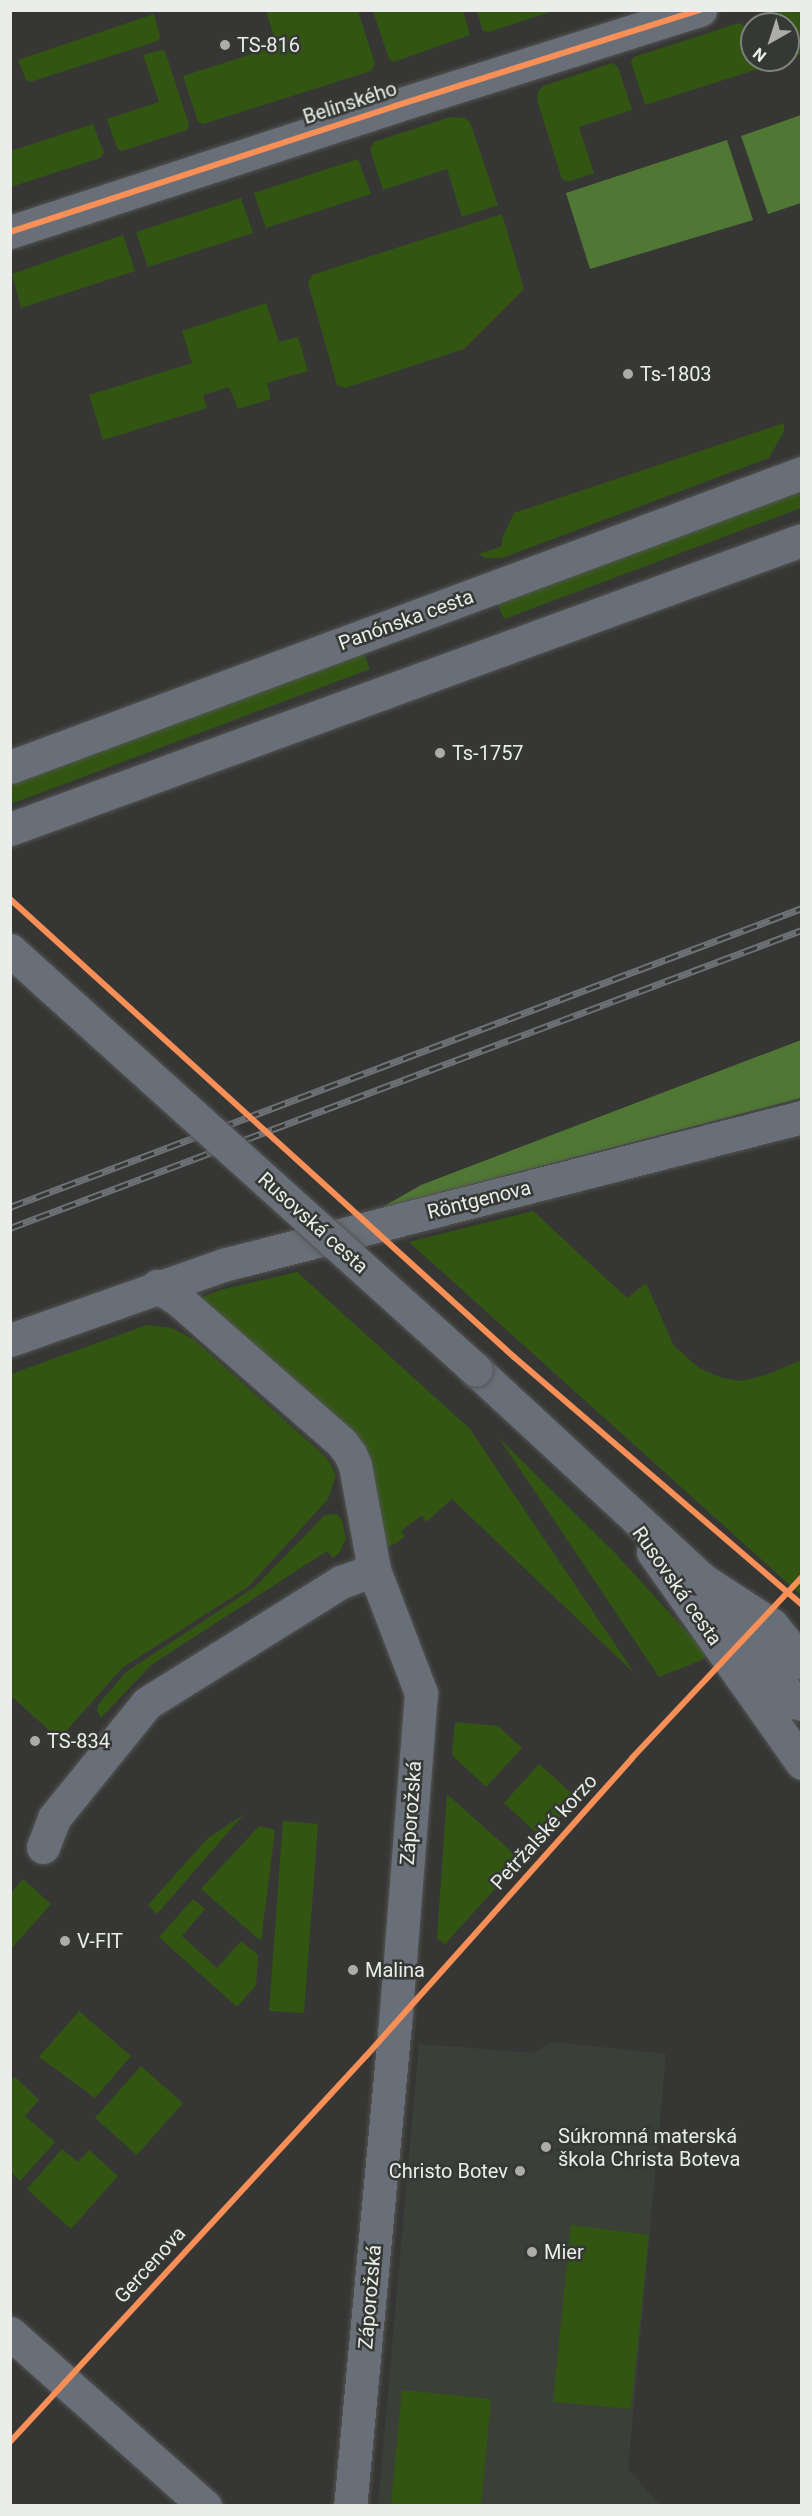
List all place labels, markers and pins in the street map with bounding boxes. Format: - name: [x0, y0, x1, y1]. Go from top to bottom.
- place label: TS-816: [237, 33, 300, 57]
- marker: TS-816: [218, 38, 232, 52]
- place label: Ts-1803: [640, 362, 712, 386]
- marker: Ts-1803: [621, 367, 635, 381]
- place label: Ts-1757: [452, 741, 524, 765]
- marker: Ts-1757: [433, 746, 447, 760]
- place label: TS-834: [47, 1729, 110, 1753]
- marker: TS-834: [28, 1734, 42, 1748]
- place label: V-FIT: [77, 1929, 123, 1953]
- marker: V-FIT: [58, 1934, 72, 1948]
- place label: Malina: [365, 1958, 425, 1982]
- marker: Malina: [346, 1963, 360, 1977]
- place label: Súkromná materská škola Christa Boteva: [558, 2124, 740, 2171]
- marker: Súkromná materská škola Christa Boteva: [539, 2140, 553, 2154]
- place label: Christo Botev: [389, 2159, 508, 2183]
- marker: Christo Botev: [513, 2164, 527, 2178]
- place label: Mier: [544, 2240, 584, 2264]
- marker: Mier: [525, 2245, 539, 2259]

